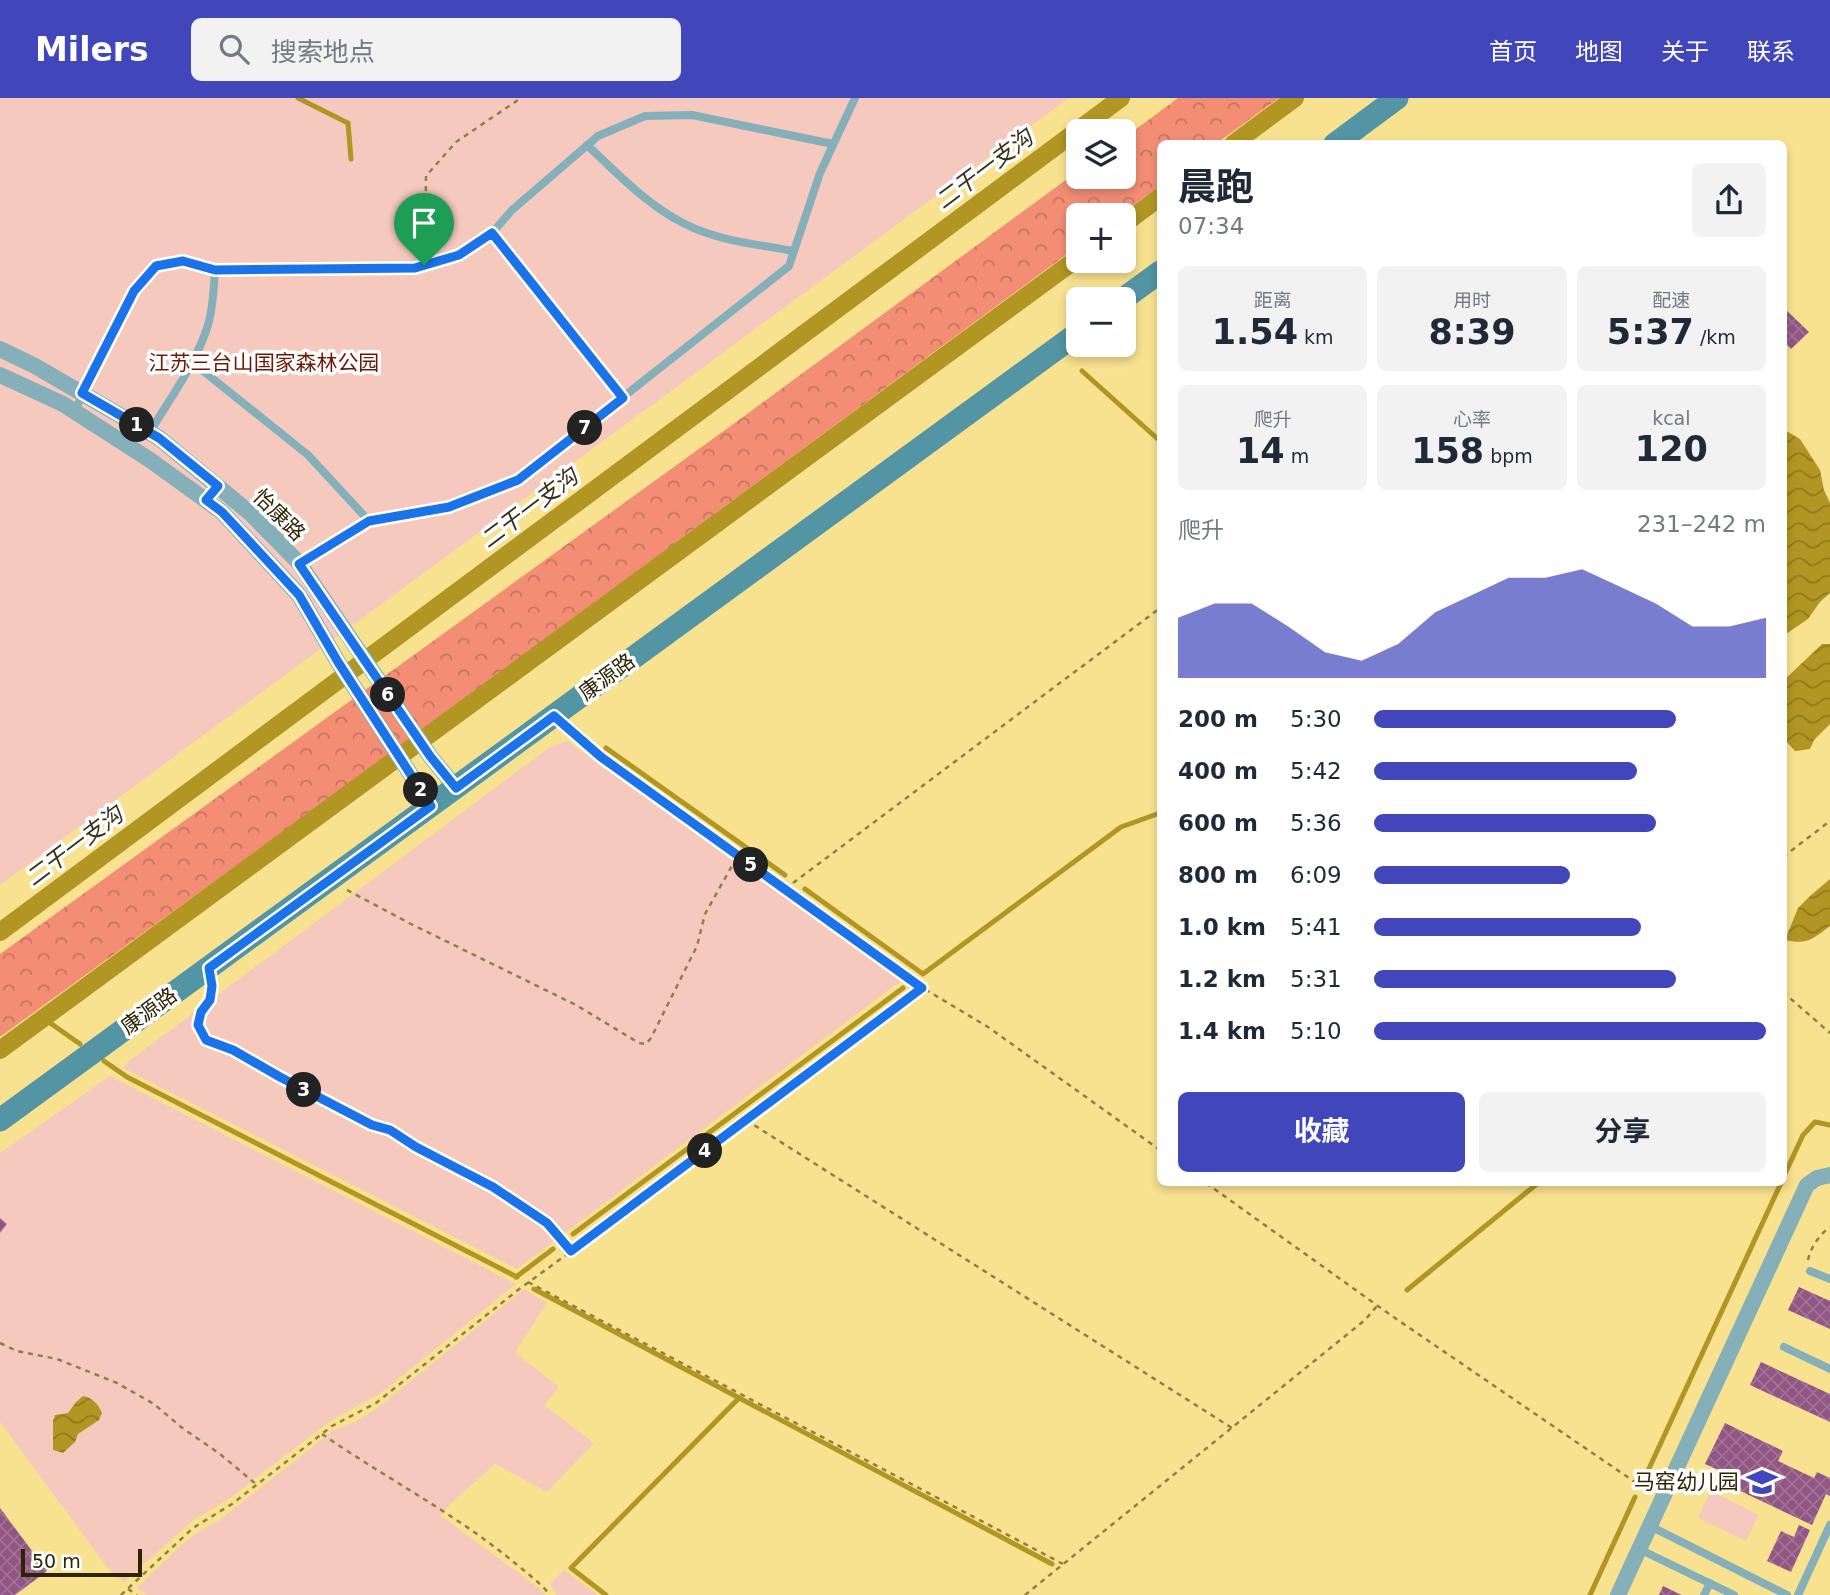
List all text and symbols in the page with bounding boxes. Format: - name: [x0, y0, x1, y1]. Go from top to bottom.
- search box: [191, 18, 681, 81]
- text: Milers: [35, 30, 149, 69]
- icon: search: [215, 30, 253, 68]
- text: 搜索地点: [271, 37, 375, 67]
- text: 首页: [1489, 38, 1537, 66]
- text: 地图: [1575, 38, 1623, 66]
- text: 关于: [1661, 38, 1709, 66]
- text: 联系: [1747, 38, 1795, 66]
- map controls: [1066, 119, 1136, 357]
- button: layers: [1066, 119, 1136, 189]
- water label: 二干一支沟: [930, 122, 1040, 214]
- button: share: [1692, 163, 1766, 237]
- text: 晨跑: [1178, 165, 1254, 209]
- pin: [394, 193, 454, 265]
- button: +: [1066, 203, 1136, 273]
- icon: arrive: [405, 204, 443, 242]
- text: 07:34: [1178, 213, 1244, 239]
- button: −: [1066, 287, 1136, 357]
- text: 距离: [1254, 289, 1292, 311]
- text: 用时: [1453, 289, 1491, 311]
- text: 配速: [1652, 289, 1690, 311]
- text: 1.54: [1212, 312, 1298, 352]
- text: 8:39: [1428, 312, 1516, 352]
- text: 5:37: [1607, 312, 1694, 352]
- text: km: [1298, 326, 1334, 348]
- text: /km: [1694, 326, 1736, 348]
- park label: 江苏三台山国家森林公园: [149, 351, 380, 375]
- text: kcal: [1652, 407, 1691, 429]
- pin: 1: [120, 408, 154, 442]
- text: 爬升: [1254, 408, 1292, 430]
- text: 心率: [1453, 408, 1491, 430]
- pin: 7: [568, 410, 602, 446]
- text: 1: [130, 413, 143, 435]
- text: 7: [578, 416, 591, 438]
- text: 120: [1635, 429, 1708, 469]
- text: 14: [1236, 431, 1285, 471]
- text: 158: [1411, 431, 1484, 471]
- text: m: [1285, 445, 1309, 467]
- text: bpm: [1484, 445, 1533, 467]
- water label: 二干一支沟: [475, 461, 585, 553]
- street label: 怡康路: [248, 484, 310, 546]
- text: 231–242 m: [1637, 511, 1766, 537]
- text: 爬升: [1178, 517, 1224, 543]
- street label: 康源路: [574, 649, 640, 705]
- pin: 6: [370, 678, 406, 712]
- text: 6: [381, 683, 394, 705]
- text: 200 m: [1178, 706, 1258, 732]
- text: 5:30: [1290, 706, 1342, 732]
- text: 400 m: [1178, 758, 1258, 784]
- text: 5:42: [1290, 758, 1342, 784]
- pin: 2: [404, 772, 438, 808]
- text: 2: [414, 778, 427, 800]
- water label: 二干一支沟: [20, 799, 130, 891]
- text: 600 m: [1178, 810, 1258, 836]
- text: 5:36: [1290, 810, 1342, 836]
- pin: 5: [734, 848, 768, 882]
- text: 5: [744, 853, 757, 875]
- text: 800 m: [1178, 862, 1258, 888]
- text: 6:09: [1290, 862, 1342, 888]
- text: 1.0 km: [1178, 914, 1266, 940]
- text: 5:41: [1290, 914, 1342, 940]
- text: 1.2 km: [1178, 966, 1266, 992]
- text: 5:31: [1290, 966, 1342, 992]
- street label: 康源路: [116, 983, 182, 1039]
- text: 1.4 km: [1178, 1018, 1266, 1044]
- text: 5:10: [1290, 1018, 1342, 1044]
- pin: 3: [286, 1072, 322, 1108]
- text: 3: [297, 1078, 310, 1100]
- button: 收藏: [1178, 1092, 1465, 1172]
- button: 分享: [1479, 1092, 1766, 1172]
- pin: 4: [688, 1134, 722, 1168]
- text: 4: [698, 1139, 711, 1161]
- school or university icon: 马窑幼儿园: [1745, 1465, 1779, 1499]
- place label: 马窑幼儿园: [1634, 1470, 1739, 1494]
- scale bar: [21, 1546, 142, 1578]
- text: 50 m: [32, 1550, 81, 1572]

